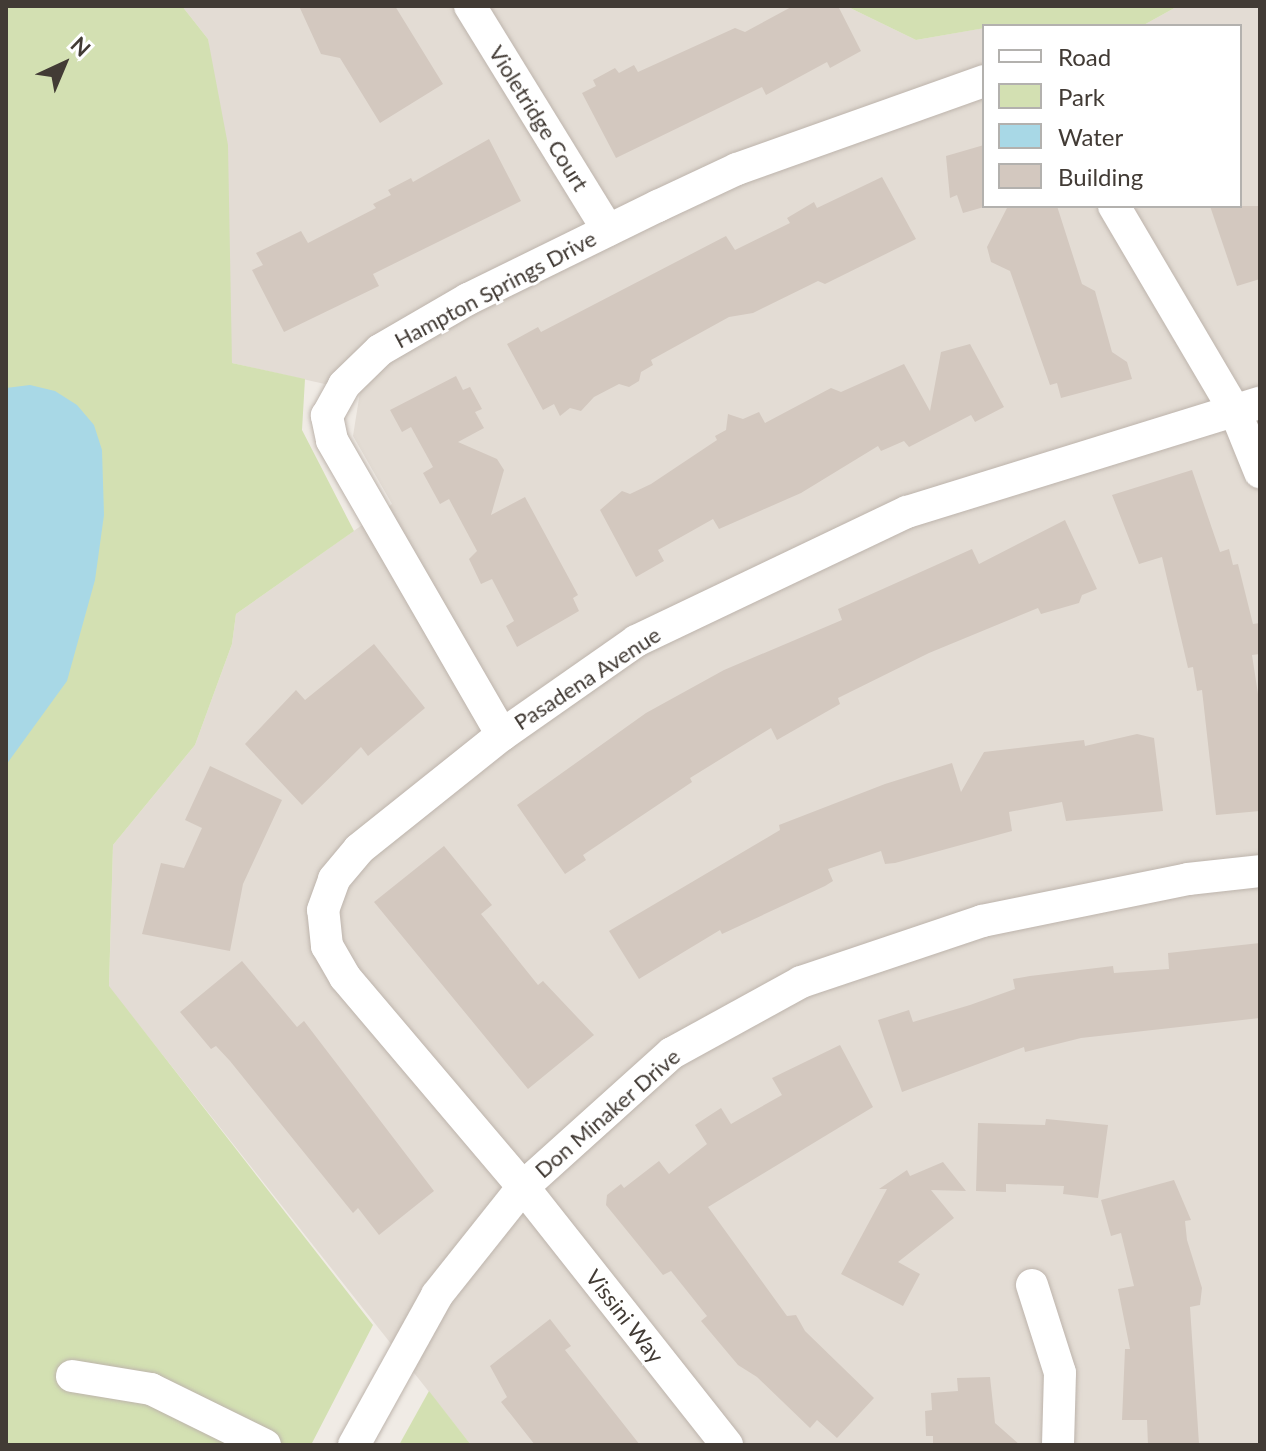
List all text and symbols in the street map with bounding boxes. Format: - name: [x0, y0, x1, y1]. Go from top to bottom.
- north arrow: [24, 24, 104, 104]
- legend: [982, 24, 1242, 208]
- text: N: [66, 31, 96, 62]
- street label: Violetridge Court: [484, 40, 594, 196]
- text: Road: [1058, 42, 1111, 71]
- text: Park: [1058, 82, 1105, 111]
- text: Water: [1058, 122, 1123, 151]
- text: Building: [1058, 162, 1143, 191]
- street label: Hampton Springs Drive: [390, 225, 600, 353]
- street label: Pasadena Avenue: [509, 621, 665, 735]
- street label: Don Minaker Drive: [529, 1043, 685, 1183]
- street label: Vissini Way: [580, 1264, 670, 1368]

